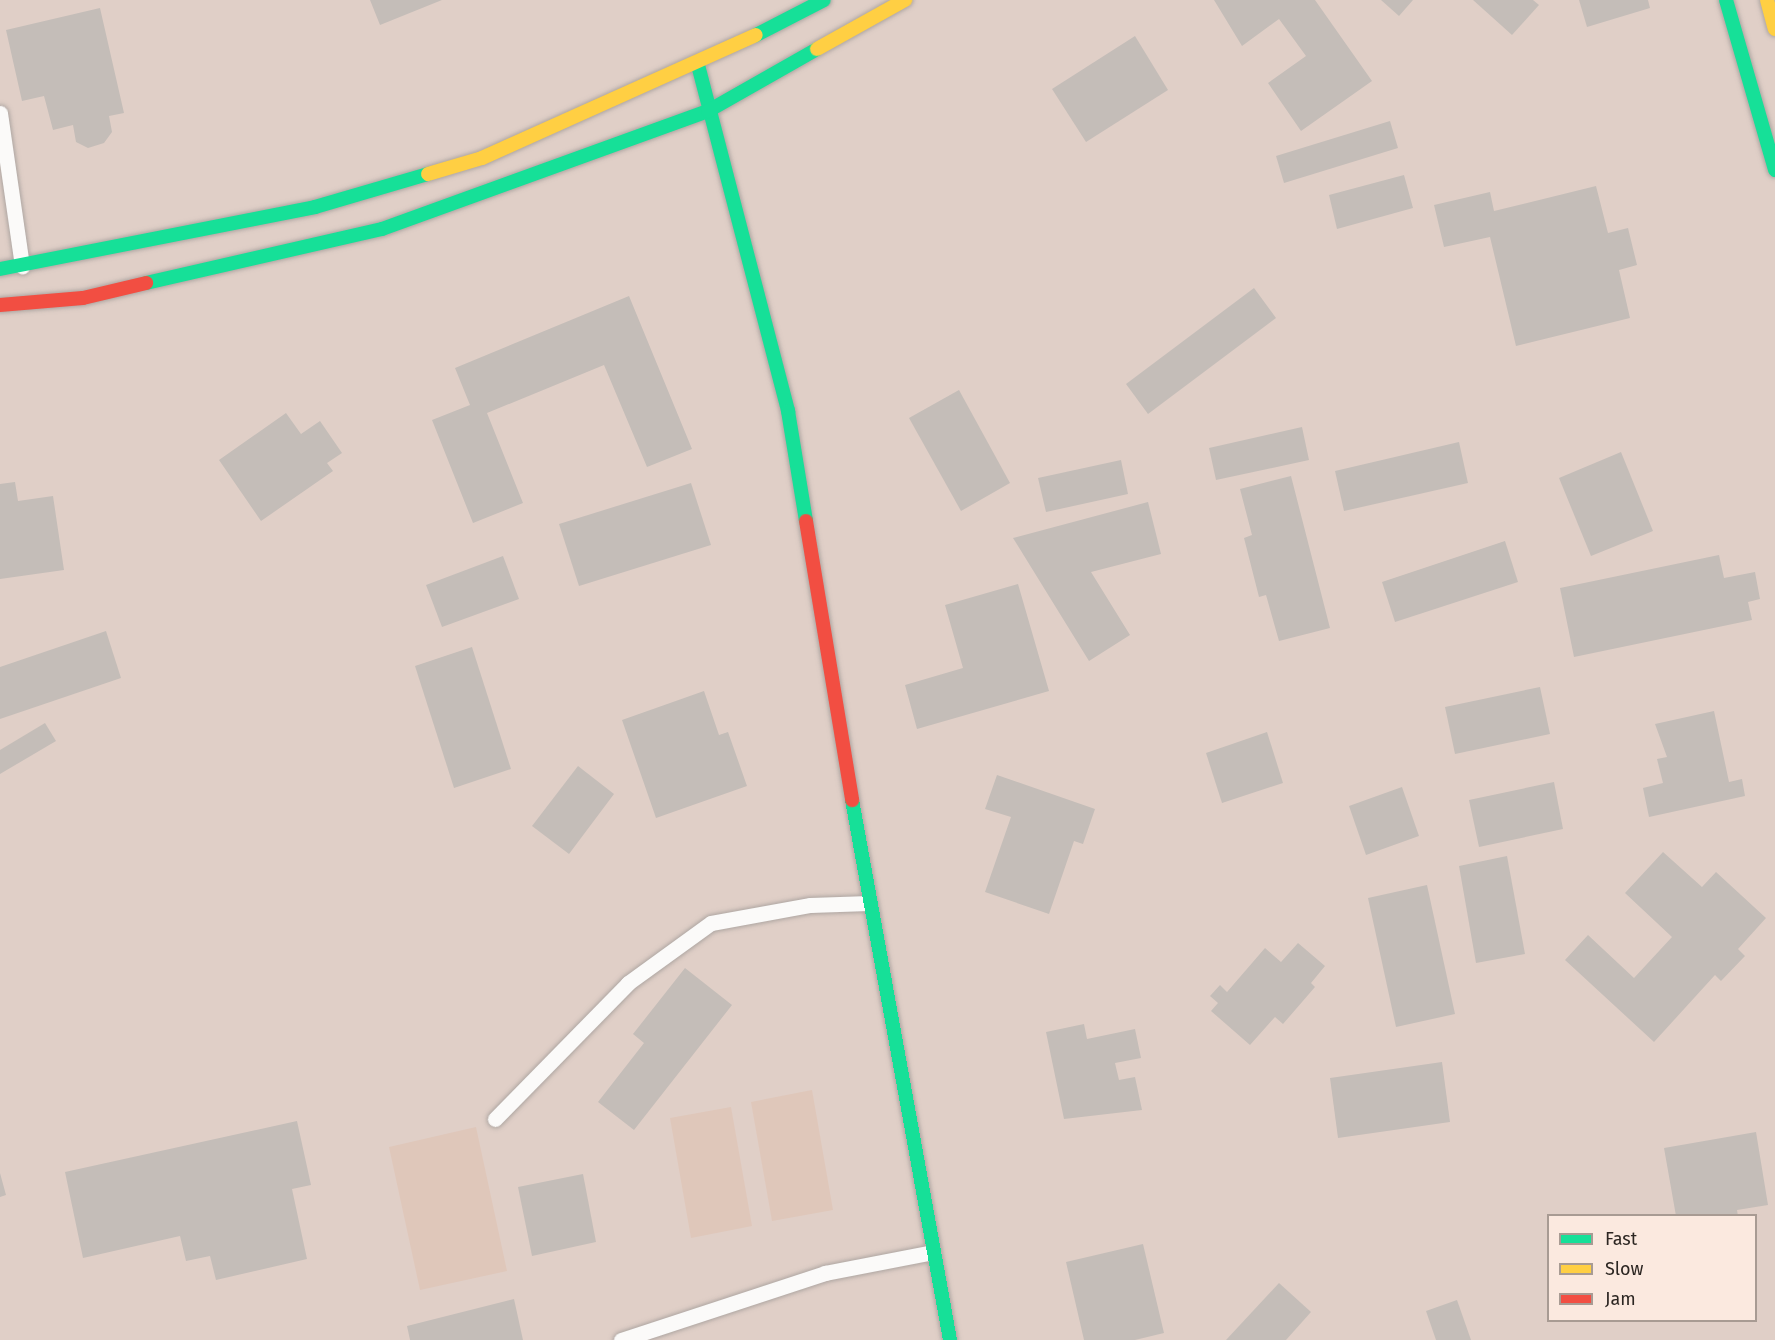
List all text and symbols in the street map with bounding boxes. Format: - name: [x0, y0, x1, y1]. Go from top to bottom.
- legend: [1547, 1214, 1757, 1322]
- text: Fast: [1605, 1228, 1637, 1250]
- text: Slow: [1605, 1258, 1643, 1280]
- text: Jam: [1605, 1288, 1636, 1310]

